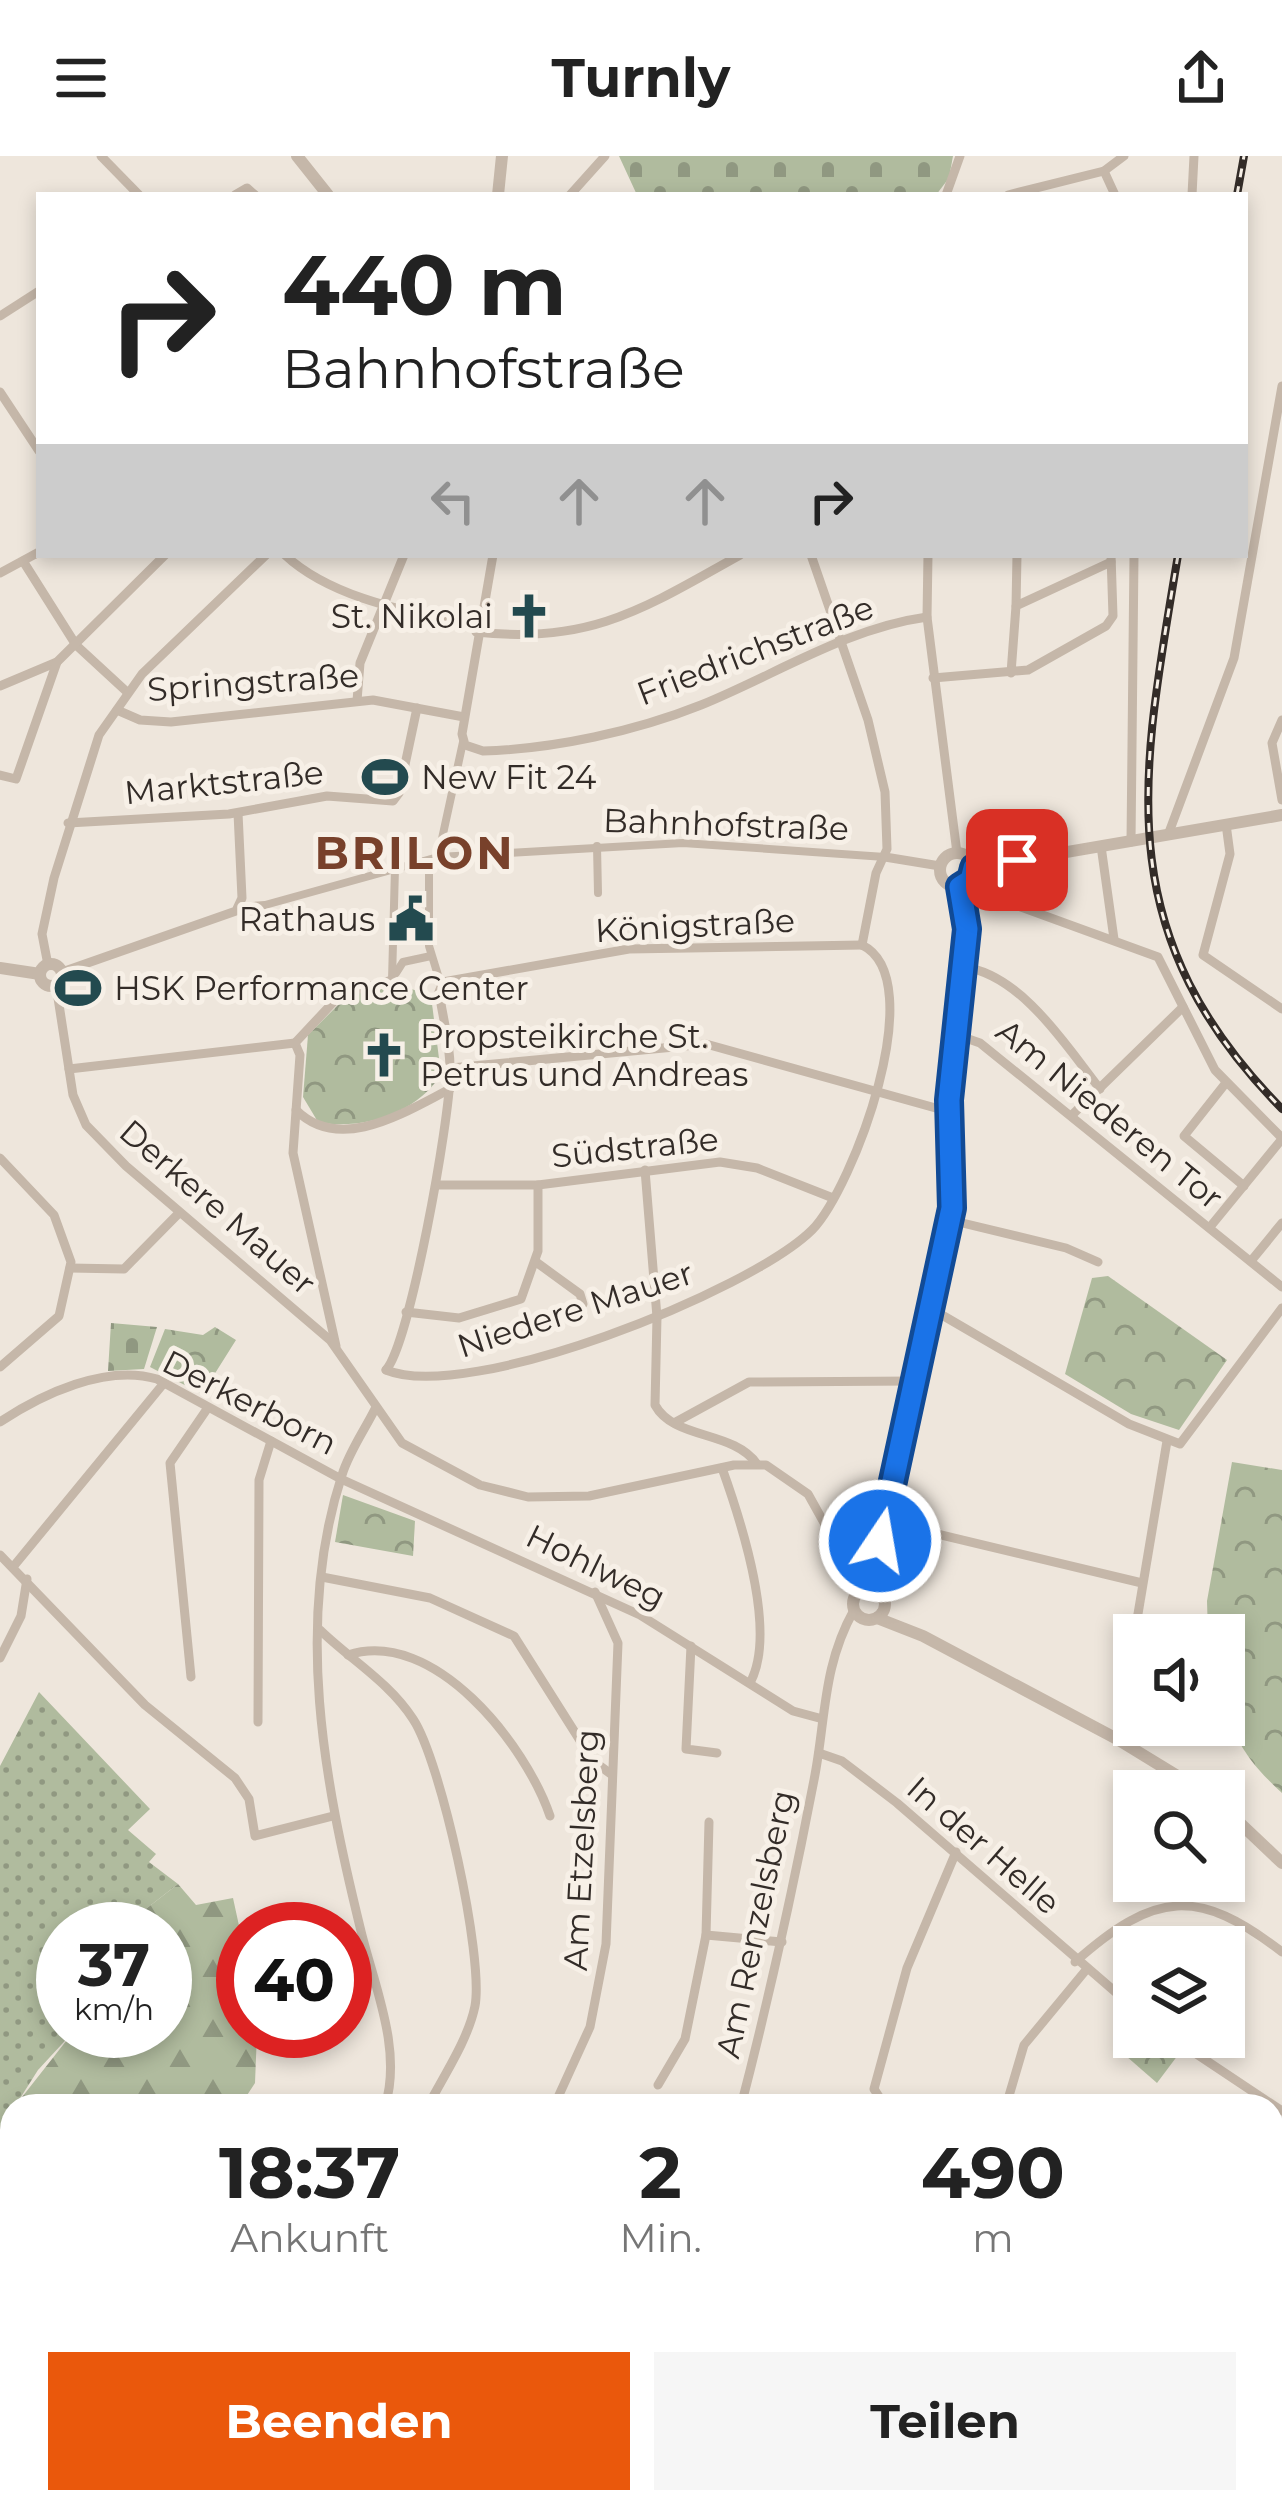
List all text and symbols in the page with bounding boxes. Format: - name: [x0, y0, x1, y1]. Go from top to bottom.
- icon: menu: [48, 45, 114, 111]
- text: Turnly: [552, 45, 730, 111]
- icon: share: [1168, 45, 1234, 111]
- text: 440 m: [282, 234, 567, 336]
- icon: right: [84, 240, 240, 396]
- text: Bahnhofstraße: [282, 336, 685, 402]
- icon: left: [420, 468, 486, 534]
- icon: ahead: [546, 468, 612, 534]
- icon: ahead: [672, 468, 738, 534]
- icon: right: [798, 468, 864, 534]
- street label: Friedrichstraße: [631, 587, 879, 713]
- church icon: St. Nikolai: [504, 591, 554, 641]
- place label: St. Nikolai: [331, 596, 493, 636]
- street label: Springstraße: [146, 655, 360, 709]
- street label: Marktstraße: [122, 752, 326, 812]
- sports icon: New Fit 24: [360, 752, 410, 802]
- place label: New Fit 24: [421, 757, 597, 797]
- street label: Bahnhofstraße: [602, 800, 850, 848]
- pin: [966, 809, 1068, 911]
- district label: BRILON: [314, 825, 516, 880]
- icon: arrive: [984, 827, 1050, 893]
- public building icon: Rathaus: [386, 894, 436, 944]
- place label: Rathaus: [238, 899, 375, 939]
- street label: Königstraße: [594, 900, 796, 950]
- sports icon: HSK Performance Center: [53, 963, 103, 1013]
- place label: HSK Performance Center: [114, 968, 529, 1008]
- street label: Am Niederen Tor: [989, 1010, 1231, 1218]
- place label: Propsteikirche St. Petrus und Andreas: [420, 1016, 748, 1094]
- church icon: Propsteikirche St. Petrus und Andreas: [359, 1030, 409, 1080]
- street label: Derkere Mauer: [112, 1111, 324, 1303]
- street label: Südstraße: [550, 1118, 720, 1176]
- street label: Niedere Mauer: [452, 1252, 698, 1366]
- street label: Derkerborn: [156, 1341, 344, 1463]
- position arrow: [817, 1478, 943, 1604]
- street label: Hohlweg: [520, 1515, 672, 1617]
- map controls: [1113, 1614, 1245, 2058]
- button: sound: [1113, 1614, 1245, 1746]
- street label: Am Etzelsberg: [555, 1728, 607, 1972]
- street label: In der Helle: [899, 1768, 1069, 1922]
- button: search: [1113, 1770, 1245, 1902]
- street label: Am Renzelsberg: [707, 1787, 803, 2061]
- speed limit sign: 40: [216, 1902, 372, 2058]
- button: layers: [1113, 1926, 1245, 2058]
- text: 37: [78, 1928, 150, 2001]
- text: km/h: [74, 1991, 154, 2028]
- text: 18:37: [219, 2128, 400, 2216]
- text: 2: [639, 2128, 682, 2216]
- text: 490: [921, 2128, 1065, 2216]
- text: Ankunft: [230, 2214, 389, 2262]
- text: Min.: [619, 2214, 702, 2262]
- text: m: [972, 2214, 1014, 2262]
- button: Beenden: [48, 2352, 630, 2490]
- button: Teilen: [654, 2352, 1236, 2490]

